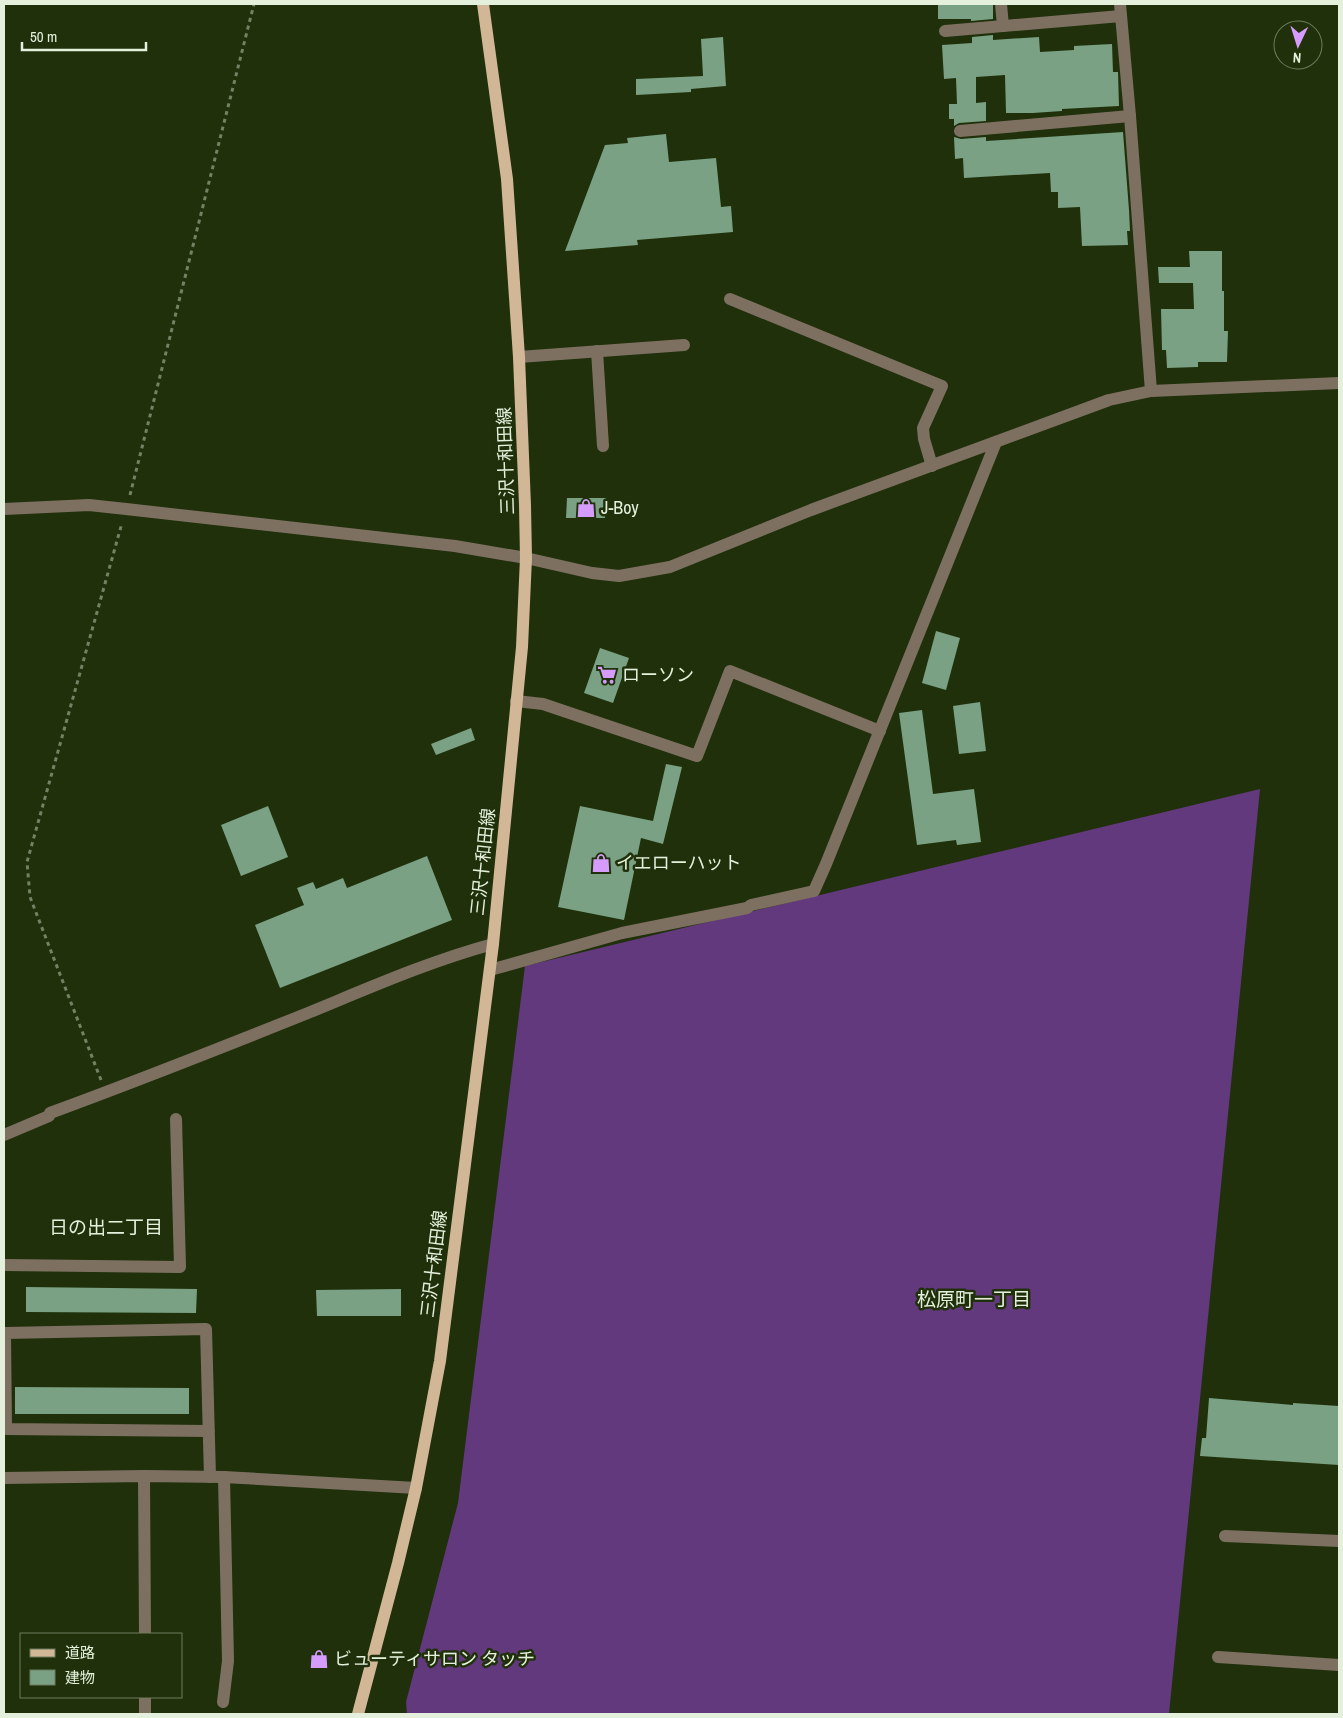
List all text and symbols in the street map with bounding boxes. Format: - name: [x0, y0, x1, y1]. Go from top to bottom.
- scale bar: [22, 20, 146, 52]
- north arrow: [1273, 20, 1323, 70]
- text: 50 m: [30, 26, 57, 47]
- text: N: [1292, 49, 1302, 67]
- street label: 三沢十和田線: [491, 407, 520, 515]
- place label: J-Boy: [601, 495, 639, 520]
- shop icon: J-Boy: [575, 497, 597, 519]
- place label: ローソン: [622, 662, 694, 687]
- supermarket icon: ローソン: [596, 664, 618, 686]
- street label: 三沢十和田線: [464, 807, 501, 917]
- place label: イエローハット: [616, 850, 741, 875]
- shop icon: イエローハット: [590, 852, 612, 874]
- street label: 三沢十和田線: [415, 1209, 452, 1319]
- district label: 日の出二丁目: [49, 1214, 163, 1240]
- district label: 松原町一丁目: [917, 1286, 1031, 1312]
- legend: [20, 1633, 182, 1698]
- text: 道路: [65, 1642, 95, 1663]
- place label: ビューティサロン タッチ: [334, 1646, 535, 1671]
- shop icon: ビューティサロン タッチ: [308, 1648, 330, 1670]
- text: 建物: [65, 1667, 95, 1688]

